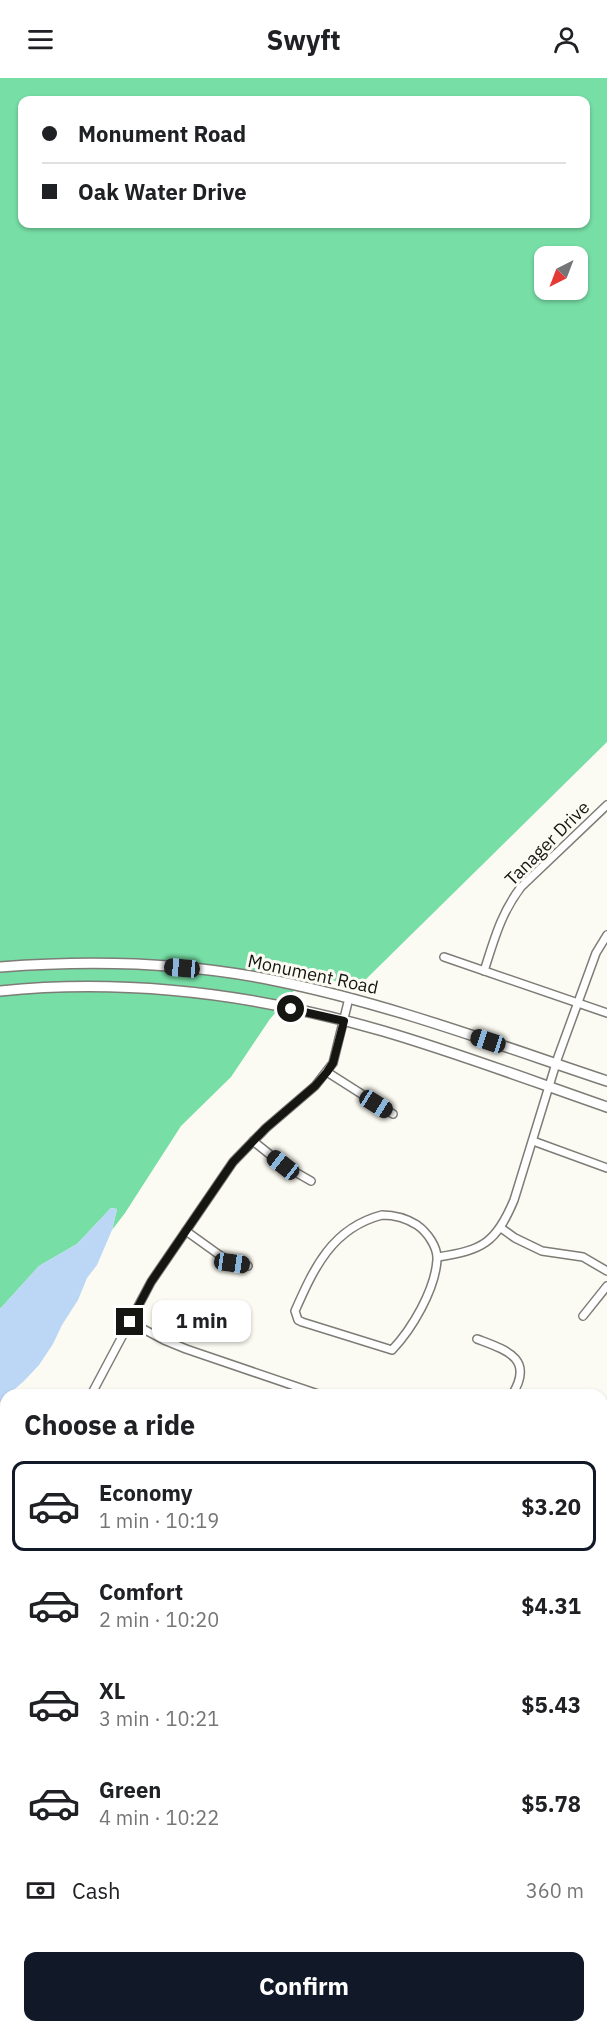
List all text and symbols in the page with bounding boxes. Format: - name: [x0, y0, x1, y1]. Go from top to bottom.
- text: Swyft: [266, 22, 341, 57]
- icon: menu: [24, 23, 57, 56]
- icon: person: [550, 23, 583, 56]
- text: Monument Road: [78, 119, 246, 148]
- text: Oak Water Drive: [78, 177, 247, 206]
- north arrow: [534, 246, 588, 300]
- map controls: [534, 246, 588, 300]
- street label: Tanager Drive: [500, 796, 594, 890]
- street label: Monument Road: [246, 949, 380, 999]
- car: [163, 957, 201, 979]
- route start: [277, 995, 304, 1022]
- car: [468, 1027, 508, 1055]
- car: [356, 1087, 396, 1121]
- car: [263, 1147, 303, 1183]
- car: [213, 1252, 251, 1274]
- callout: 1 min: [151, 1301, 250, 1343]
- text: 1 min: [175, 1307, 228, 1334]
- route end: [116, 1308, 143, 1335]
- text: Choose a ride: [24, 1407, 195, 1442]
- text: Economy: [99, 1478, 193, 1507]
- icon: car: [27, 1479, 81, 1533]
- text: $3.20: [521, 1492, 581, 1521]
- text: 1 min · 10:19: [99, 1507, 219, 1534]
- text: Comfort: [99, 1577, 183, 1606]
- icon: car: [27, 1578, 81, 1632]
- text: $4.31: [521, 1591, 581, 1620]
- text: 2 min · 10:20: [99, 1606, 219, 1633]
- text: XL: [99, 1676, 125, 1705]
- icon: car: [27, 1677, 81, 1731]
- text: $5.43: [521, 1690, 581, 1719]
- text: 3 min · 10:21: [99, 1705, 219, 1732]
- text: Green: [99, 1775, 161, 1804]
- icon: car: [27, 1776, 81, 1830]
- text: $5.78: [521, 1789, 581, 1818]
- text: 4 min · 10:22: [99, 1804, 219, 1831]
- icon: cash: [24, 1874, 57, 1907]
- text: Cash: [72, 1876, 121, 1905]
- text: 360 m: [526, 1877, 584, 1904]
- button: Confirm: [24, 1952, 584, 2021]

